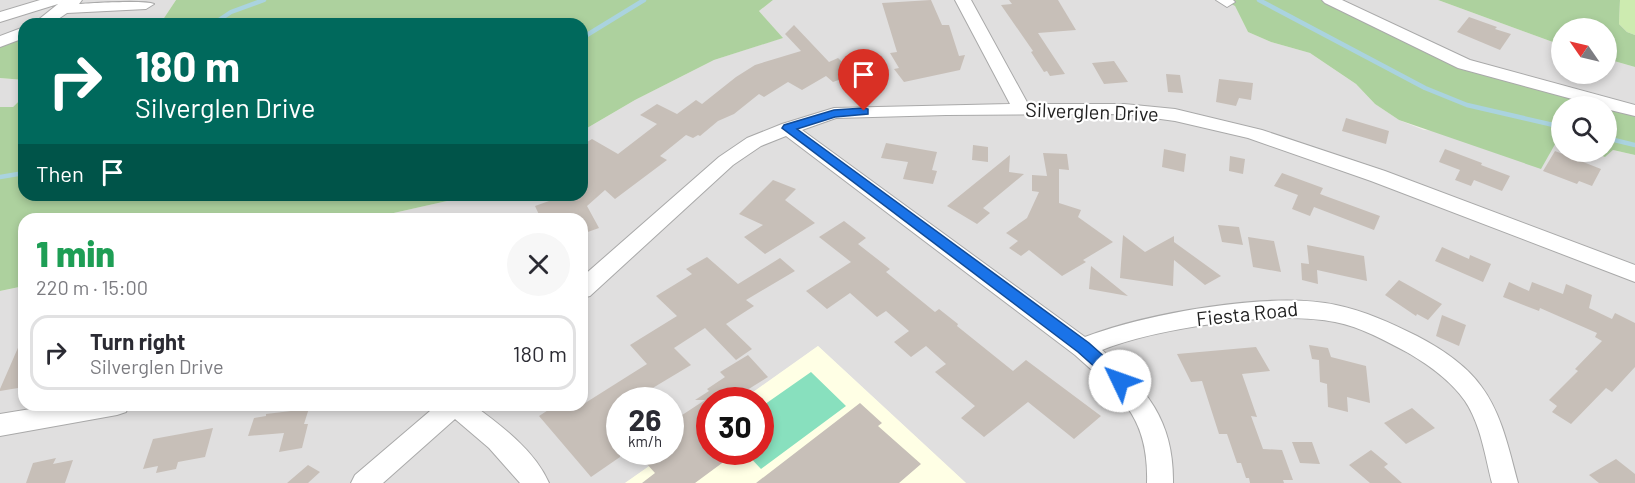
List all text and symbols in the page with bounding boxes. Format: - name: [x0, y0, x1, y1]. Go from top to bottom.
- north arrow: [1551, 18, 1617, 84]
- map controls: [1551, 18, 1617, 162]
- text: 180 m: [135, 40, 240, 90]
- icon: right: [36, 42, 114, 120]
- pin: [838, 49, 889, 111]
- icon: arrive: [847, 58, 880, 91]
- text: Silverglen Drive: [135, 91, 315, 123]
- button: search: [1551, 96, 1617, 162]
- street label: Silverglen Drive: [1025, 97, 1159, 125]
- icon: arrive: [96, 156, 129, 189]
- text: Then: [36, 160, 84, 186]
- text: 1 min: [36, 231, 115, 274]
- button: close: [507, 233, 570, 296]
- text: 220 m · 15:00: [36, 275, 148, 299]
- street label: Fiesta Road: [1195, 296, 1299, 330]
- text: Turn right: [90, 328, 185, 354]
- icon: right: [39, 336, 72, 369]
- text: 180 m: [513, 340, 567, 366]
- position arrow: [1088, 349, 1152, 413]
- text: Silverglen Drive: [90, 354, 224, 378]
- speed limit sign: 30: [696, 387, 774, 465]
- text: 26: [629, 401, 661, 437]
- text: km/h: [628, 432, 662, 450]

